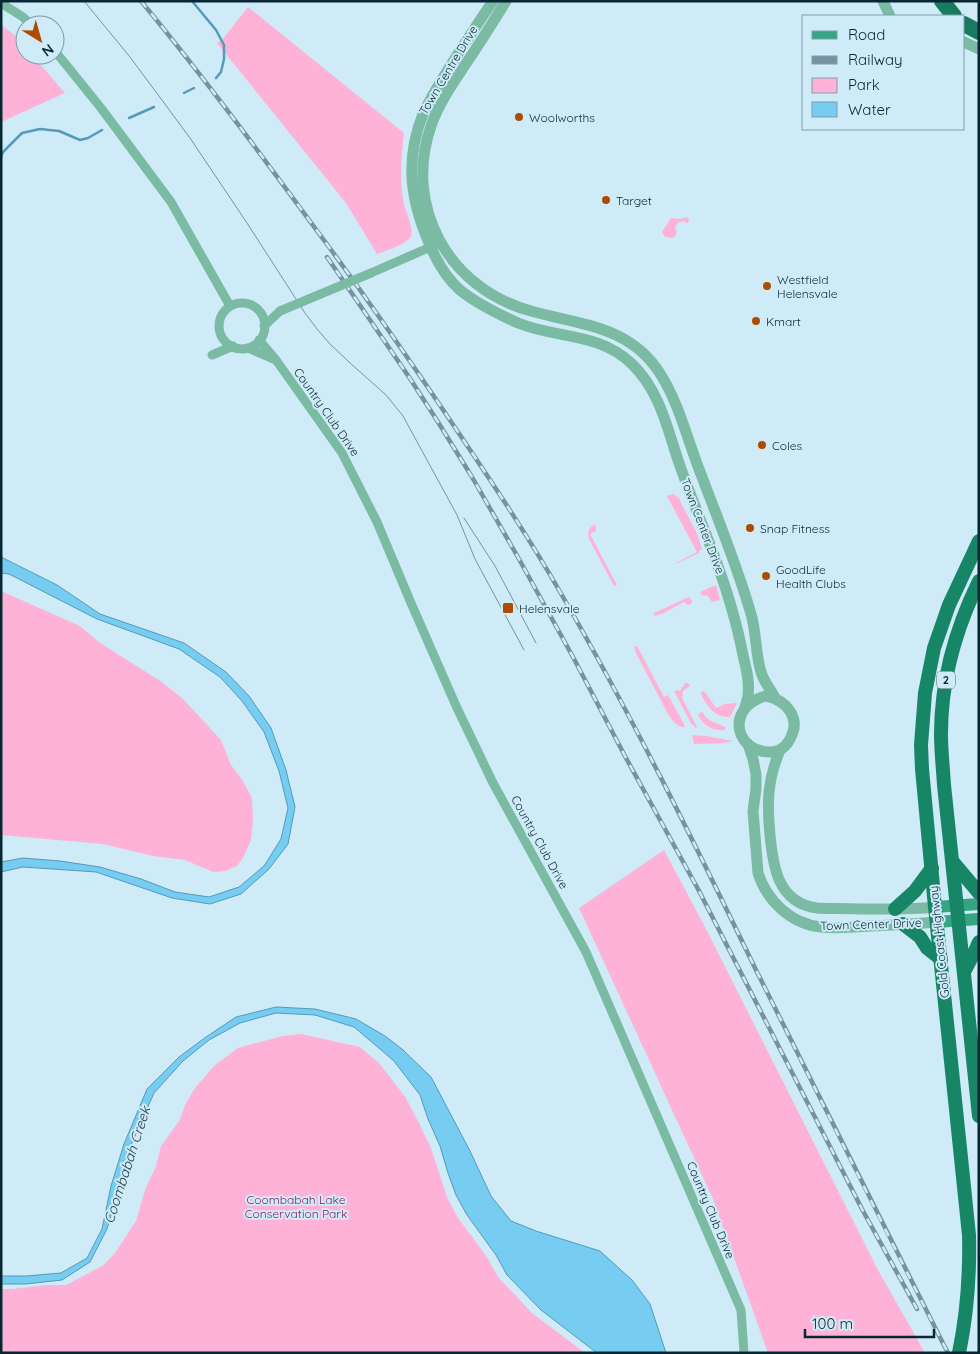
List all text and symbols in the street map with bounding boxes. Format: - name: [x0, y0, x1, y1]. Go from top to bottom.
- north arrow: [15, 15, 65, 65]
- legend: [802, 15, 965, 130]
- street label: Town Centre Drive: [416, 23, 481, 117]
- text: Road: [848, 25, 885, 44]
- text: N: [38, 40, 57, 61]
- text: Railway: [848, 50, 903, 69]
- text: Park: [848, 75, 880, 94]
- text: Water: [848, 100, 891, 119]
- place label: Woolworths: [529, 110, 595, 125]
- marker: Woolworths: [513, 111, 525, 123]
- place label: Target: [616, 193, 652, 208]
- marker: Target: [600, 194, 612, 206]
- place label: Westfield Helensvale: [777, 272, 838, 301]
- marker: Westfield Helensvale: [761, 280, 773, 292]
- place label: Kmart: [766, 314, 801, 329]
- marker: Kmart: [750, 315, 762, 327]
- street label: Country Club Drive: [291, 365, 363, 459]
- place label: Coles: [772, 438, 803, 453]
- marker: Coles: [756, 439, 768, 451]
- street label: Town Center Drive: [678, 476, 728, 576]
- place label: Snap Fitness: [760, 521, 830, 536]
- marker: Snap Fitness: [744, 522, 756, 534]
- place label: GoodLife Health Clubs: [776, 562, 846, 591]
- marker: GoodLife Health Clubs: [760, 570, 772, 582]
- marker: Helensvale: [501, 601, 515, 615]
- place label: Helensvale: [519, 601, 580, 616]
- road number: 2: [937, 672, 955, 688]
- street label: Country Club Drive: [508, 793, 572, 891]
- street label: Gold Coast Highway: [926, 885, 952, 999]
- street label: Town Center Drive: [820, 915, 922, 933]
- water label: Coombabah Creek: [100, 1103, 155, 1226]
- street label: Country Club Drive: [684, 1159, 738, 1261]
- park label: Coombabah Lake Conservation Park: [245, 1192, 347, 1221]
- scale bar: [805, 1306, 934, 1338]
- text: 100 m: [812, 1314, 853, 1333]

